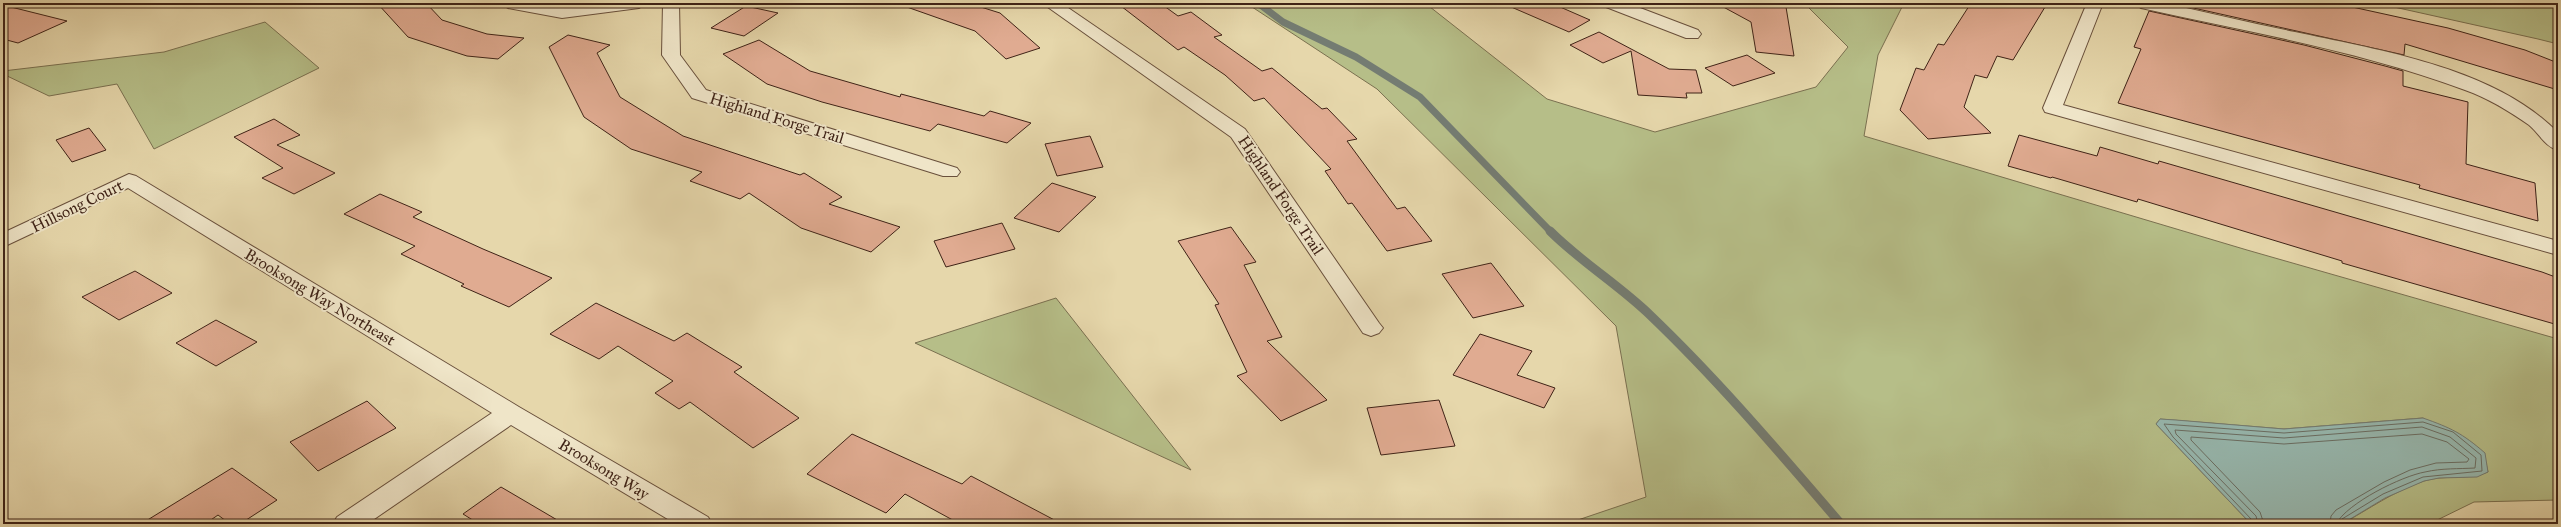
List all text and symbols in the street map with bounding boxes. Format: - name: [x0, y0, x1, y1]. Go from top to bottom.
- street label: Highland Forge Trail: [707, 88, 847, 149]
- street label: Highland Forge Trail: [1233, 132, 1328, 259]
- street label: Hillsong Court: [28, 175, 127, 237]
- street label: Brooksong Way Northeast: [241, 244, 399, 351]
- street label: Brooksong Way: [555, 435, 653, 505]

